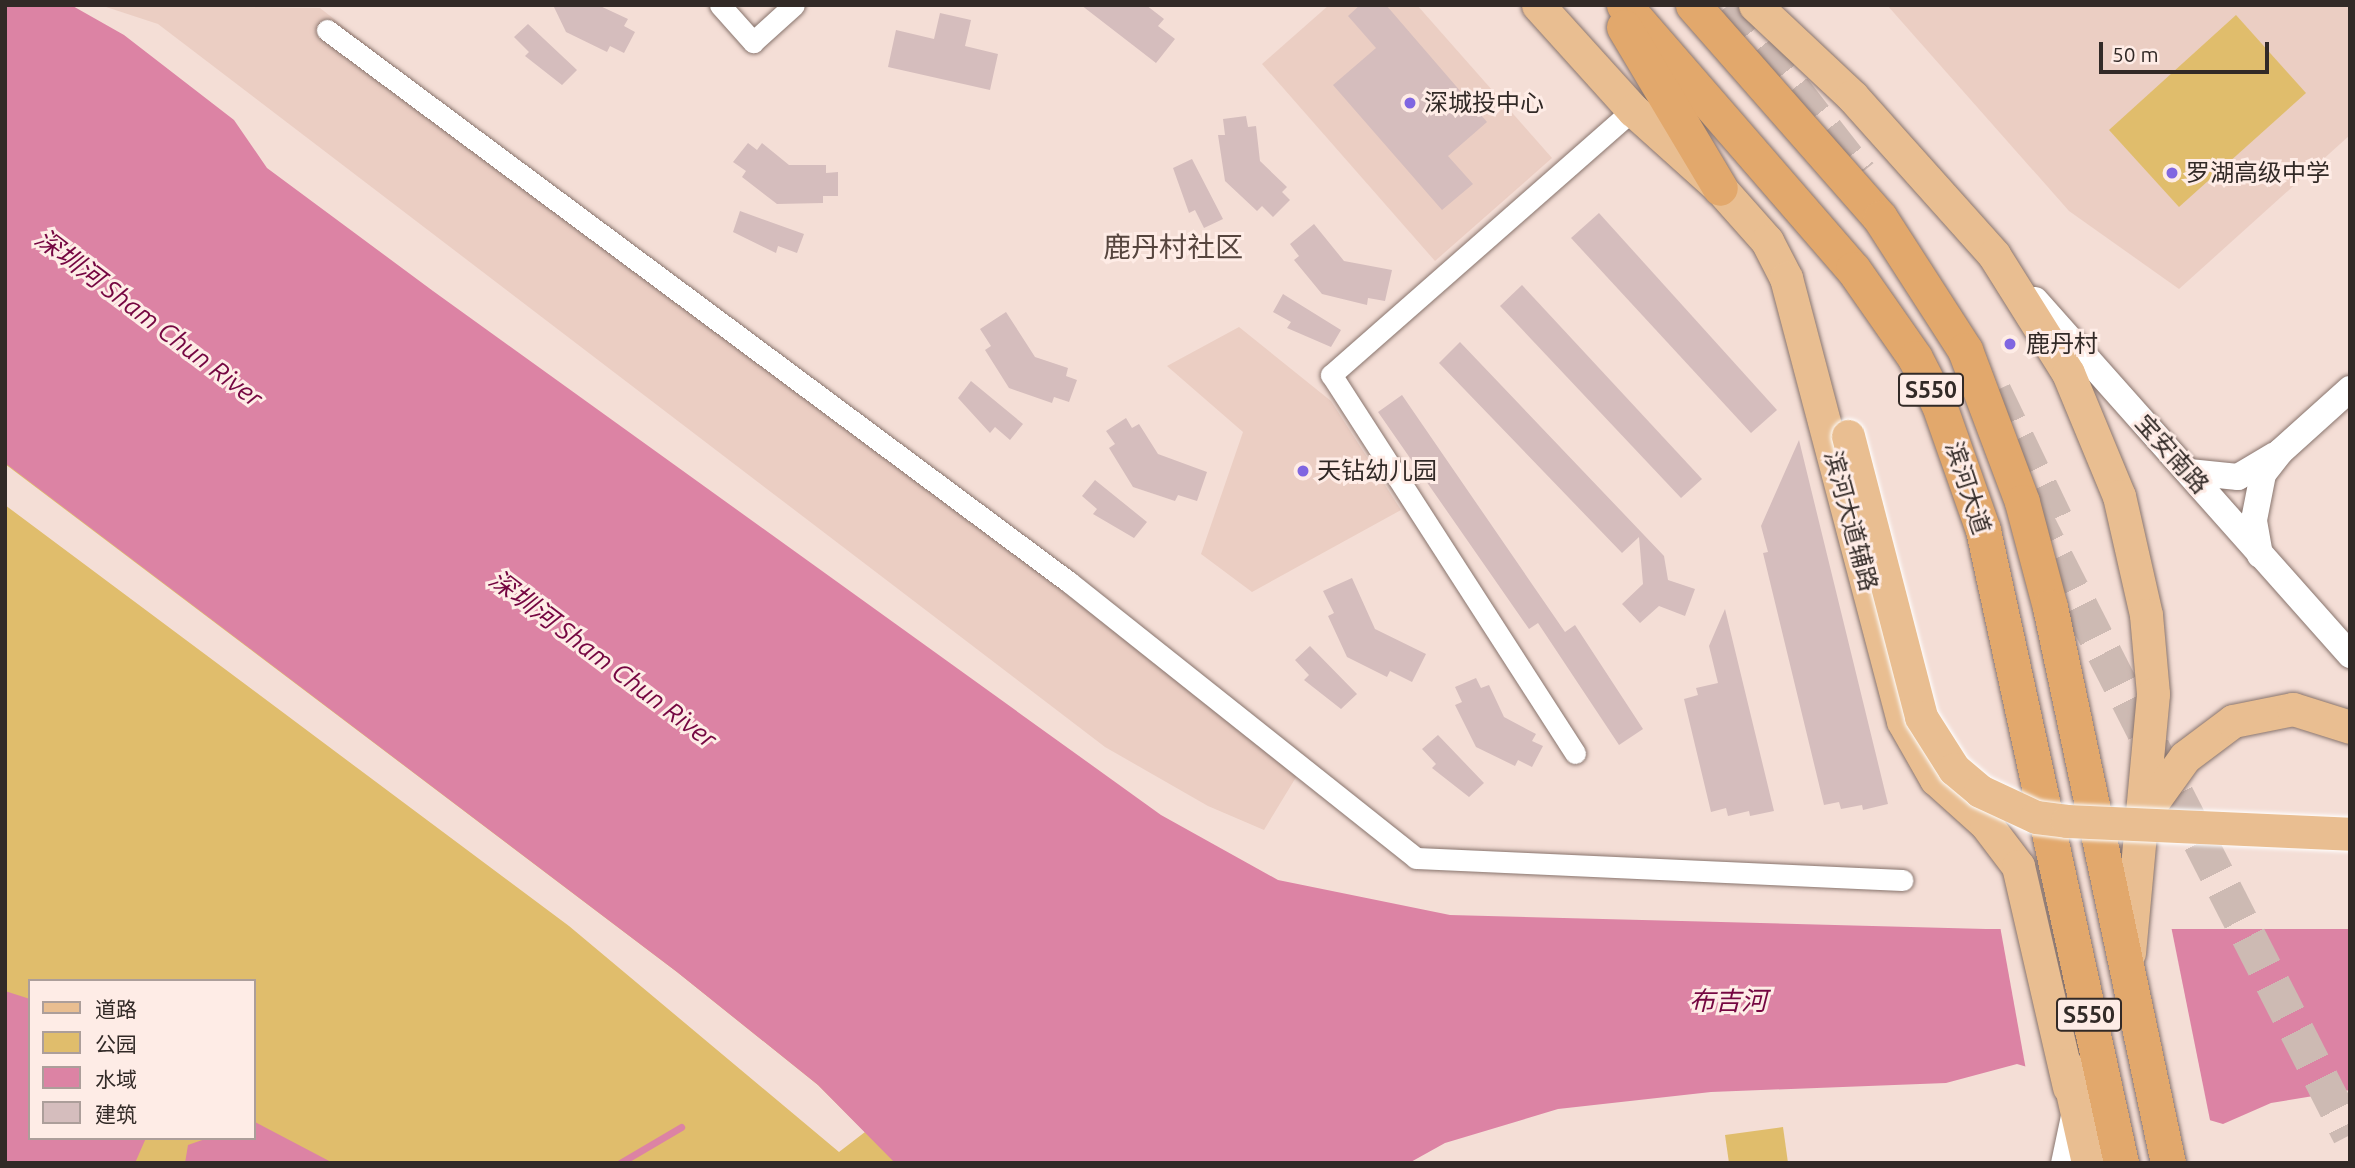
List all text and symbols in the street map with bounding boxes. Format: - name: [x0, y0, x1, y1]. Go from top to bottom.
- scale bar: [2103, 28, 2273, 72]
- text: 50 m: [2112, 42, 2159, 66]
- place label: 深城投中心: [1424, 89, 1544, 117]
- marker: 深城投中心: [1402, 95, 1418, 111]
- place label: 罗湖高级中学: [2186, 159, 2330, 187]
- marker: 罗湖高级中学: [2164, 165, 2180, 181]
- water label: 深圳河 Sham Chun River: [29, 222, 269, 414]
- district label: 鹿丹村社区: [1103, 230, 1243, 264]
- place label: 鹿丹村: [2026, 330, 2098, 358]
- marker: 鹿丹村: [2000, 334, 2020, 354]
- road number: S550: [1898, 370, 1964, 410]
- street label: 宝安南路: [2129, 409, 2215, 499]
- street label: 滨河大道: [1939, 438, 1997, 538]
- street label: 滨河大道辅路: [1818, 448, 1884, 594]
- place label: 天钻幼儿园: [1317, 457, 1437, 485]
- marker: 天钻幼儿园: [1295, 463, 1311, 479]
- water label: 深圳河 Sham Chun River: [483, 563, 723, 755]
- legend: [28, 979, 256, 1140]
- water label: 布吉河: [1689, 985, 1767, 1017]
- road number: S550: [2056, 996, 2122, 1034]
- text: 道路: [95, 997, 137, 1021]
- text: 公园: [95, 1032, 137, 1056]
- text: 水域: [95, 1067, 137, 1091]
- text: 建筑: [95, 1102, 137, 1126]

